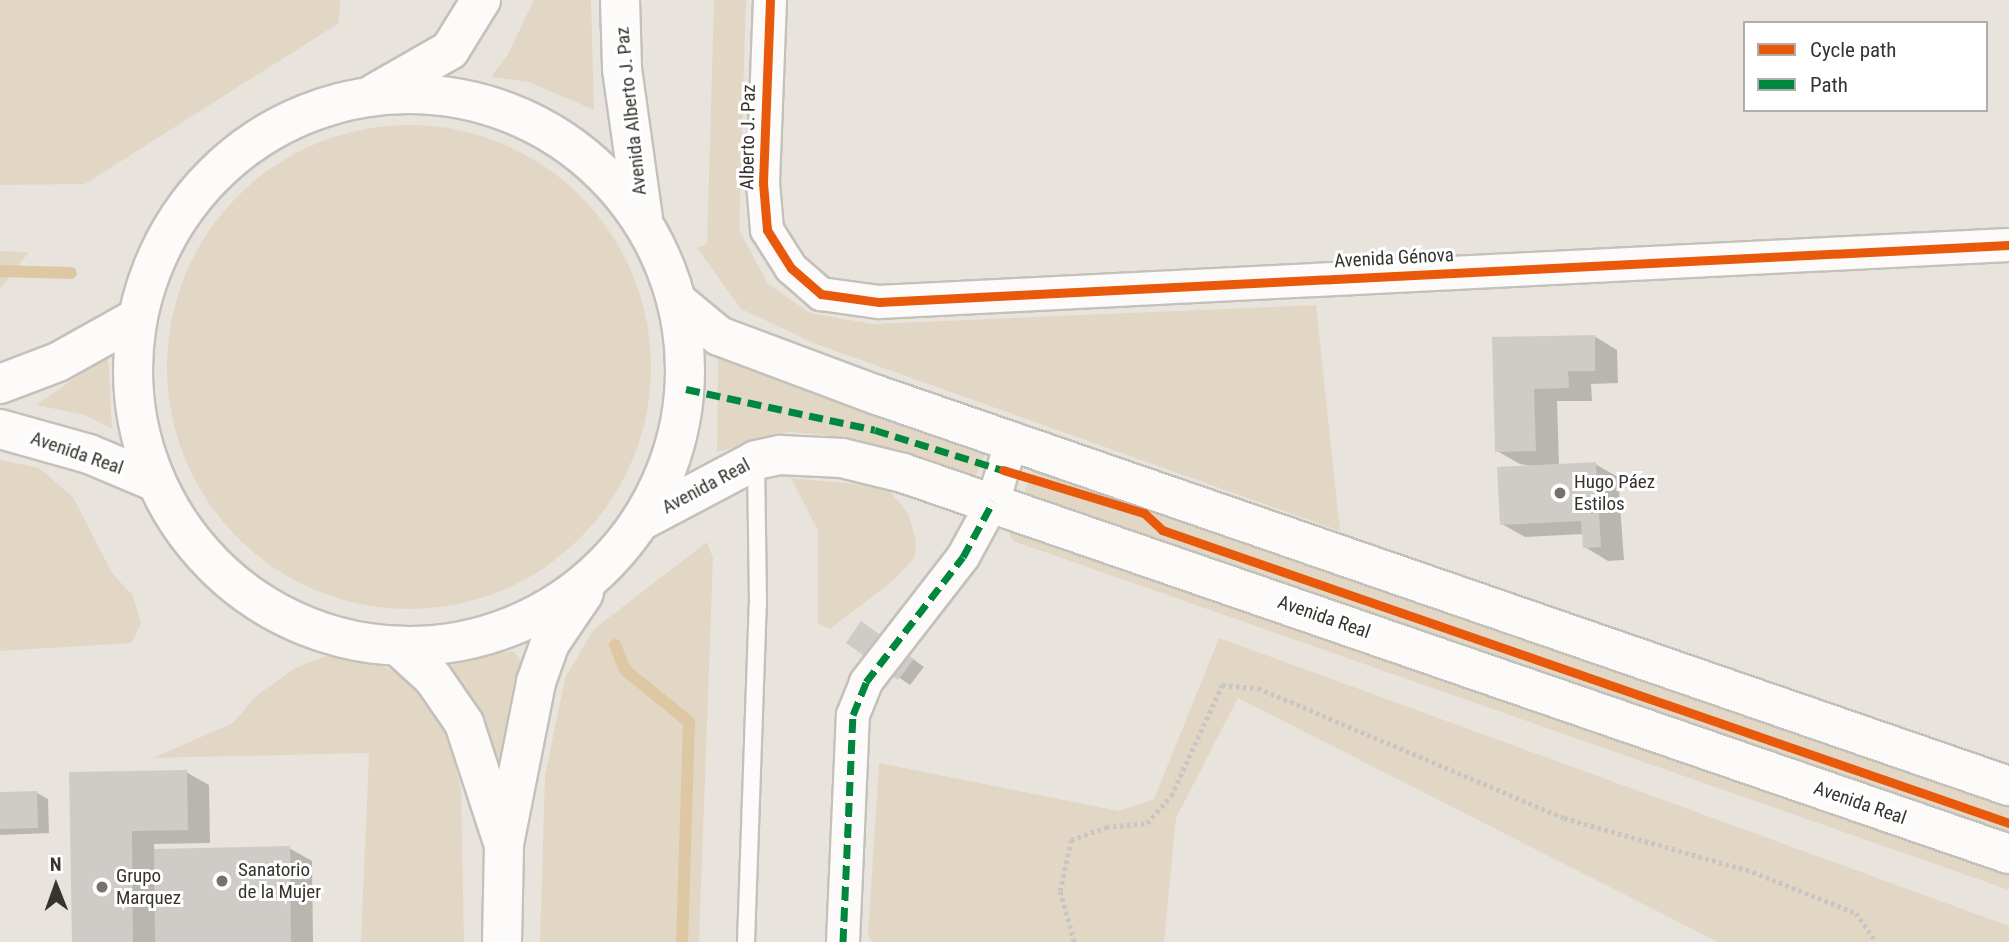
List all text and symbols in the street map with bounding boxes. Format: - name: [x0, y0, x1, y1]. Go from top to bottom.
- legend: [1743, 21, 1988, 112]
- street label: Avenida Alberto J. Paz: [611, 26, 651, 196]
- text: Cycle path: [1810, 38, 1896, 62]
- text: Path: [1810, 73, 1848, 97]
- street label: Alberto J. Paz: [736, 84, 760, 190]
- street label: Avenida Génova: [1334, 243, 1454, 273]
- street label: Avenida Real: [28, 427, 126, 479]
- street label: Avenida Real: [658, 453, 754, 519]
- place label: Hugo Páez Estilos: [1574, 471, 1655, 515]
- marker: Hugo Páez Estilos: [1552, 485, 1568, 501]
- street label: Avenida Real: [1275, 591, 1373, 643]
- street label: Avenida Real: [1811, 777, 1909, 829]
- north arrow: [21, 851, 91, 921]
- text: N: [50, 853, 62, 876]
- place label: Sanatorio de la Mujer: [238, 859, 321, 903]
- place label: Grupo Marquez: [116, 865, 181, 909]
- marker: Sanatorio de la Mujer: [212, 871, 232, 891]
- marker: Grupo Marquez: [94, 879, 110, 895]

